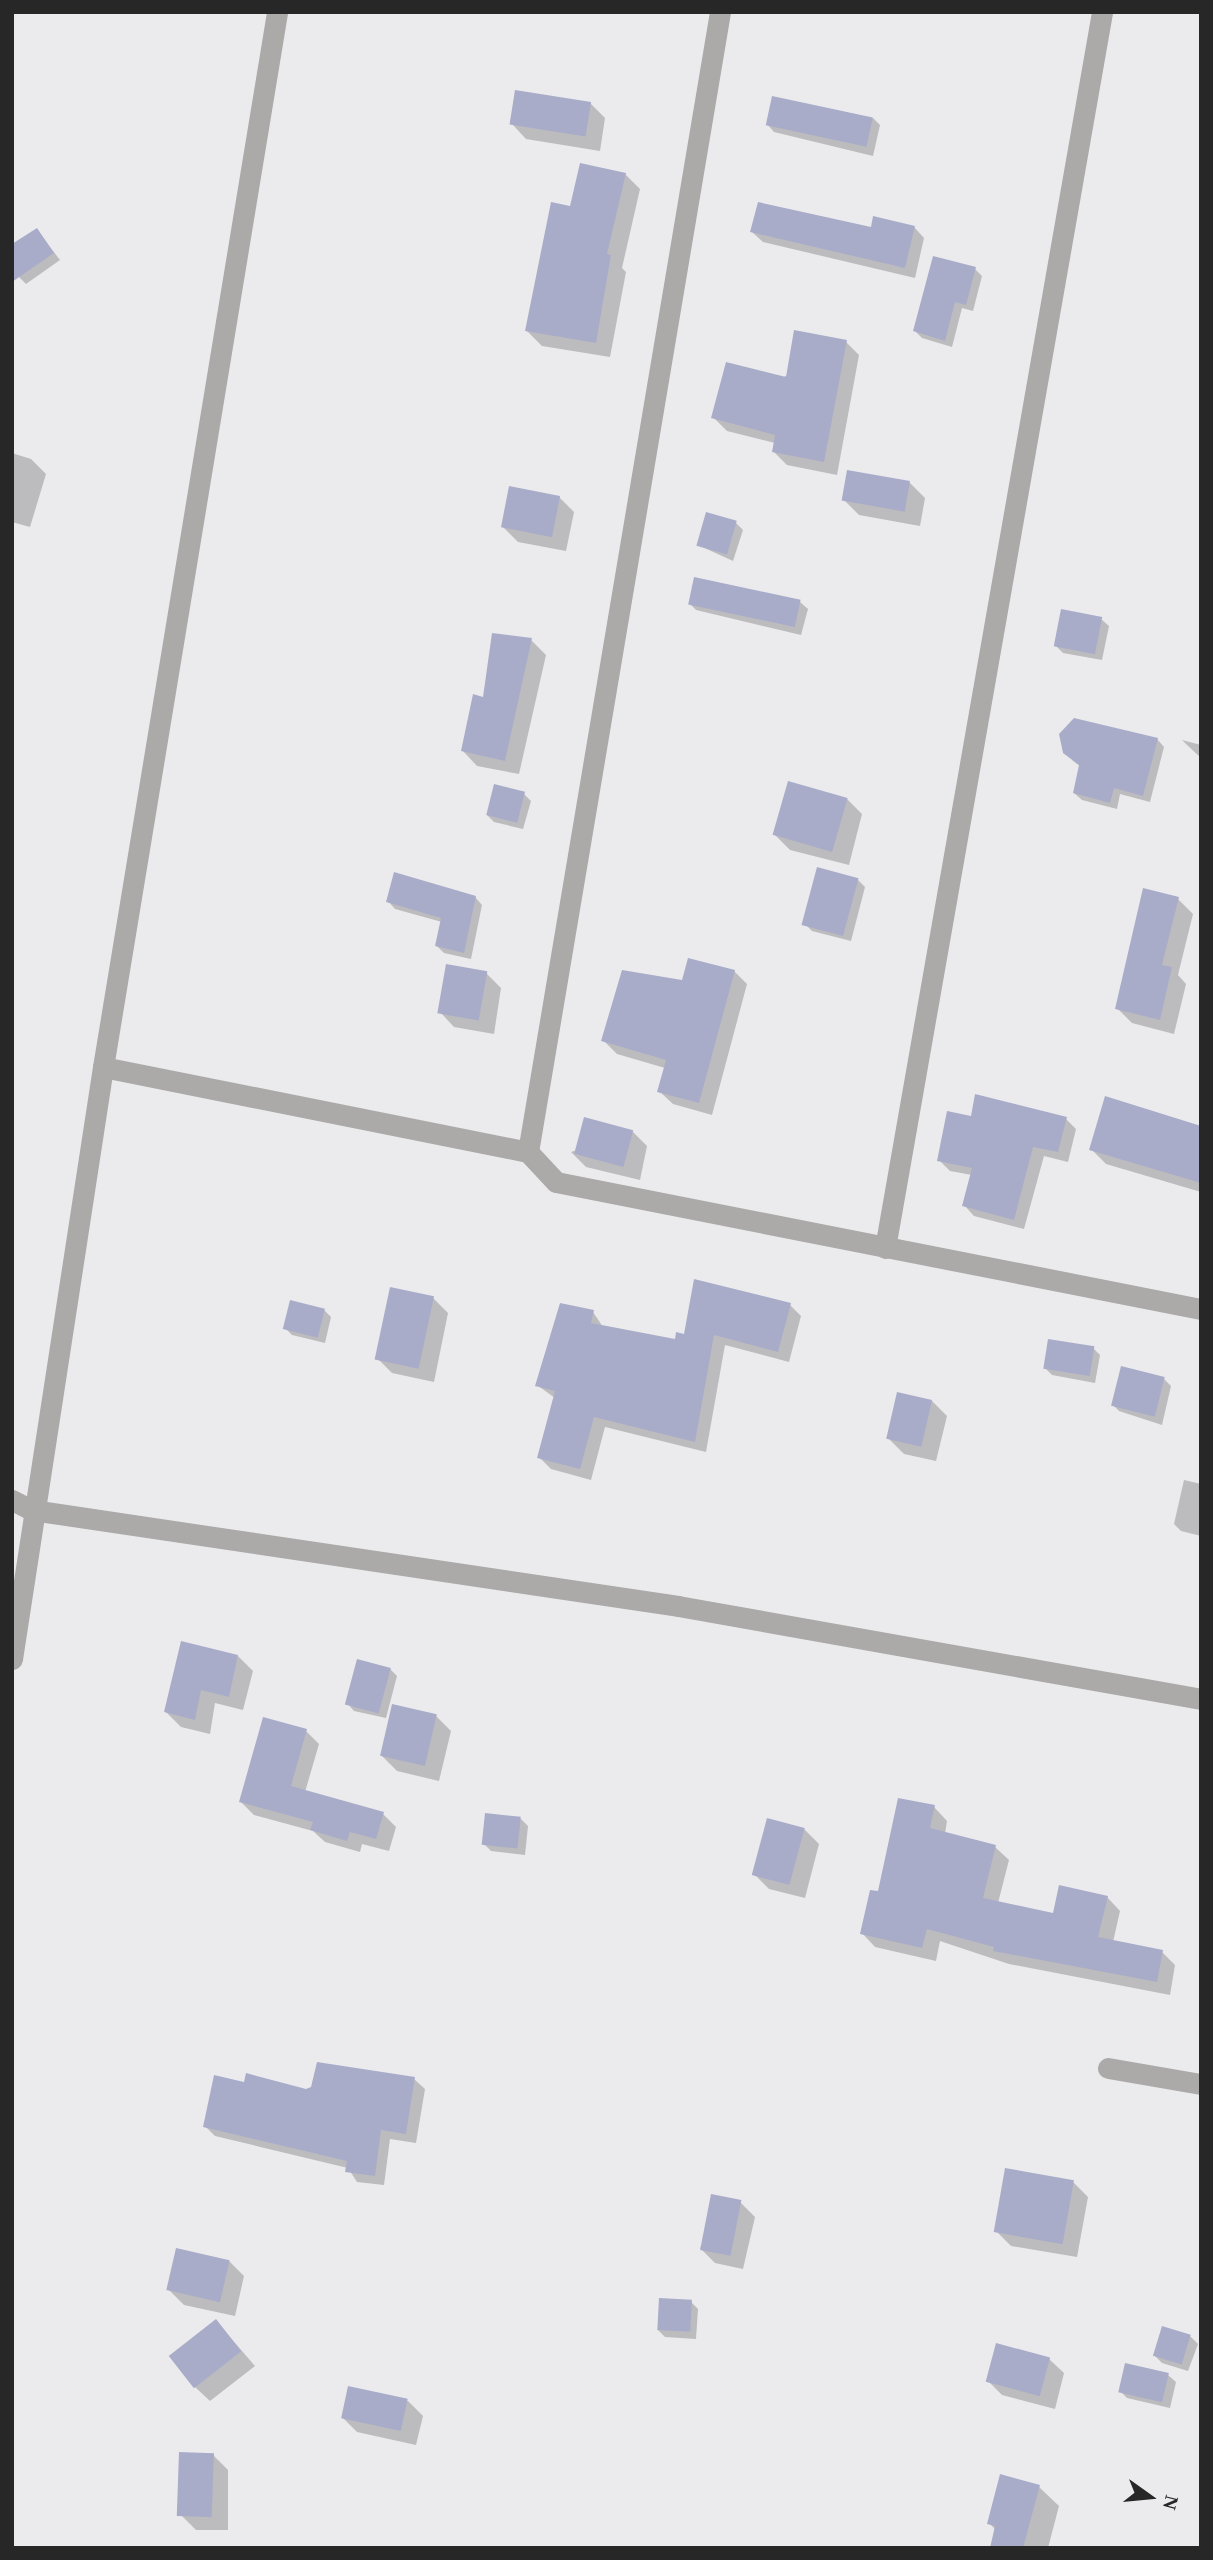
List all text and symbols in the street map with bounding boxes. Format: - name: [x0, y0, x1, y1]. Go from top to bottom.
- north arrow: [1115, 2462, 1185, 2532]
- text: N: [1159, 2493, 1183, 2512]

